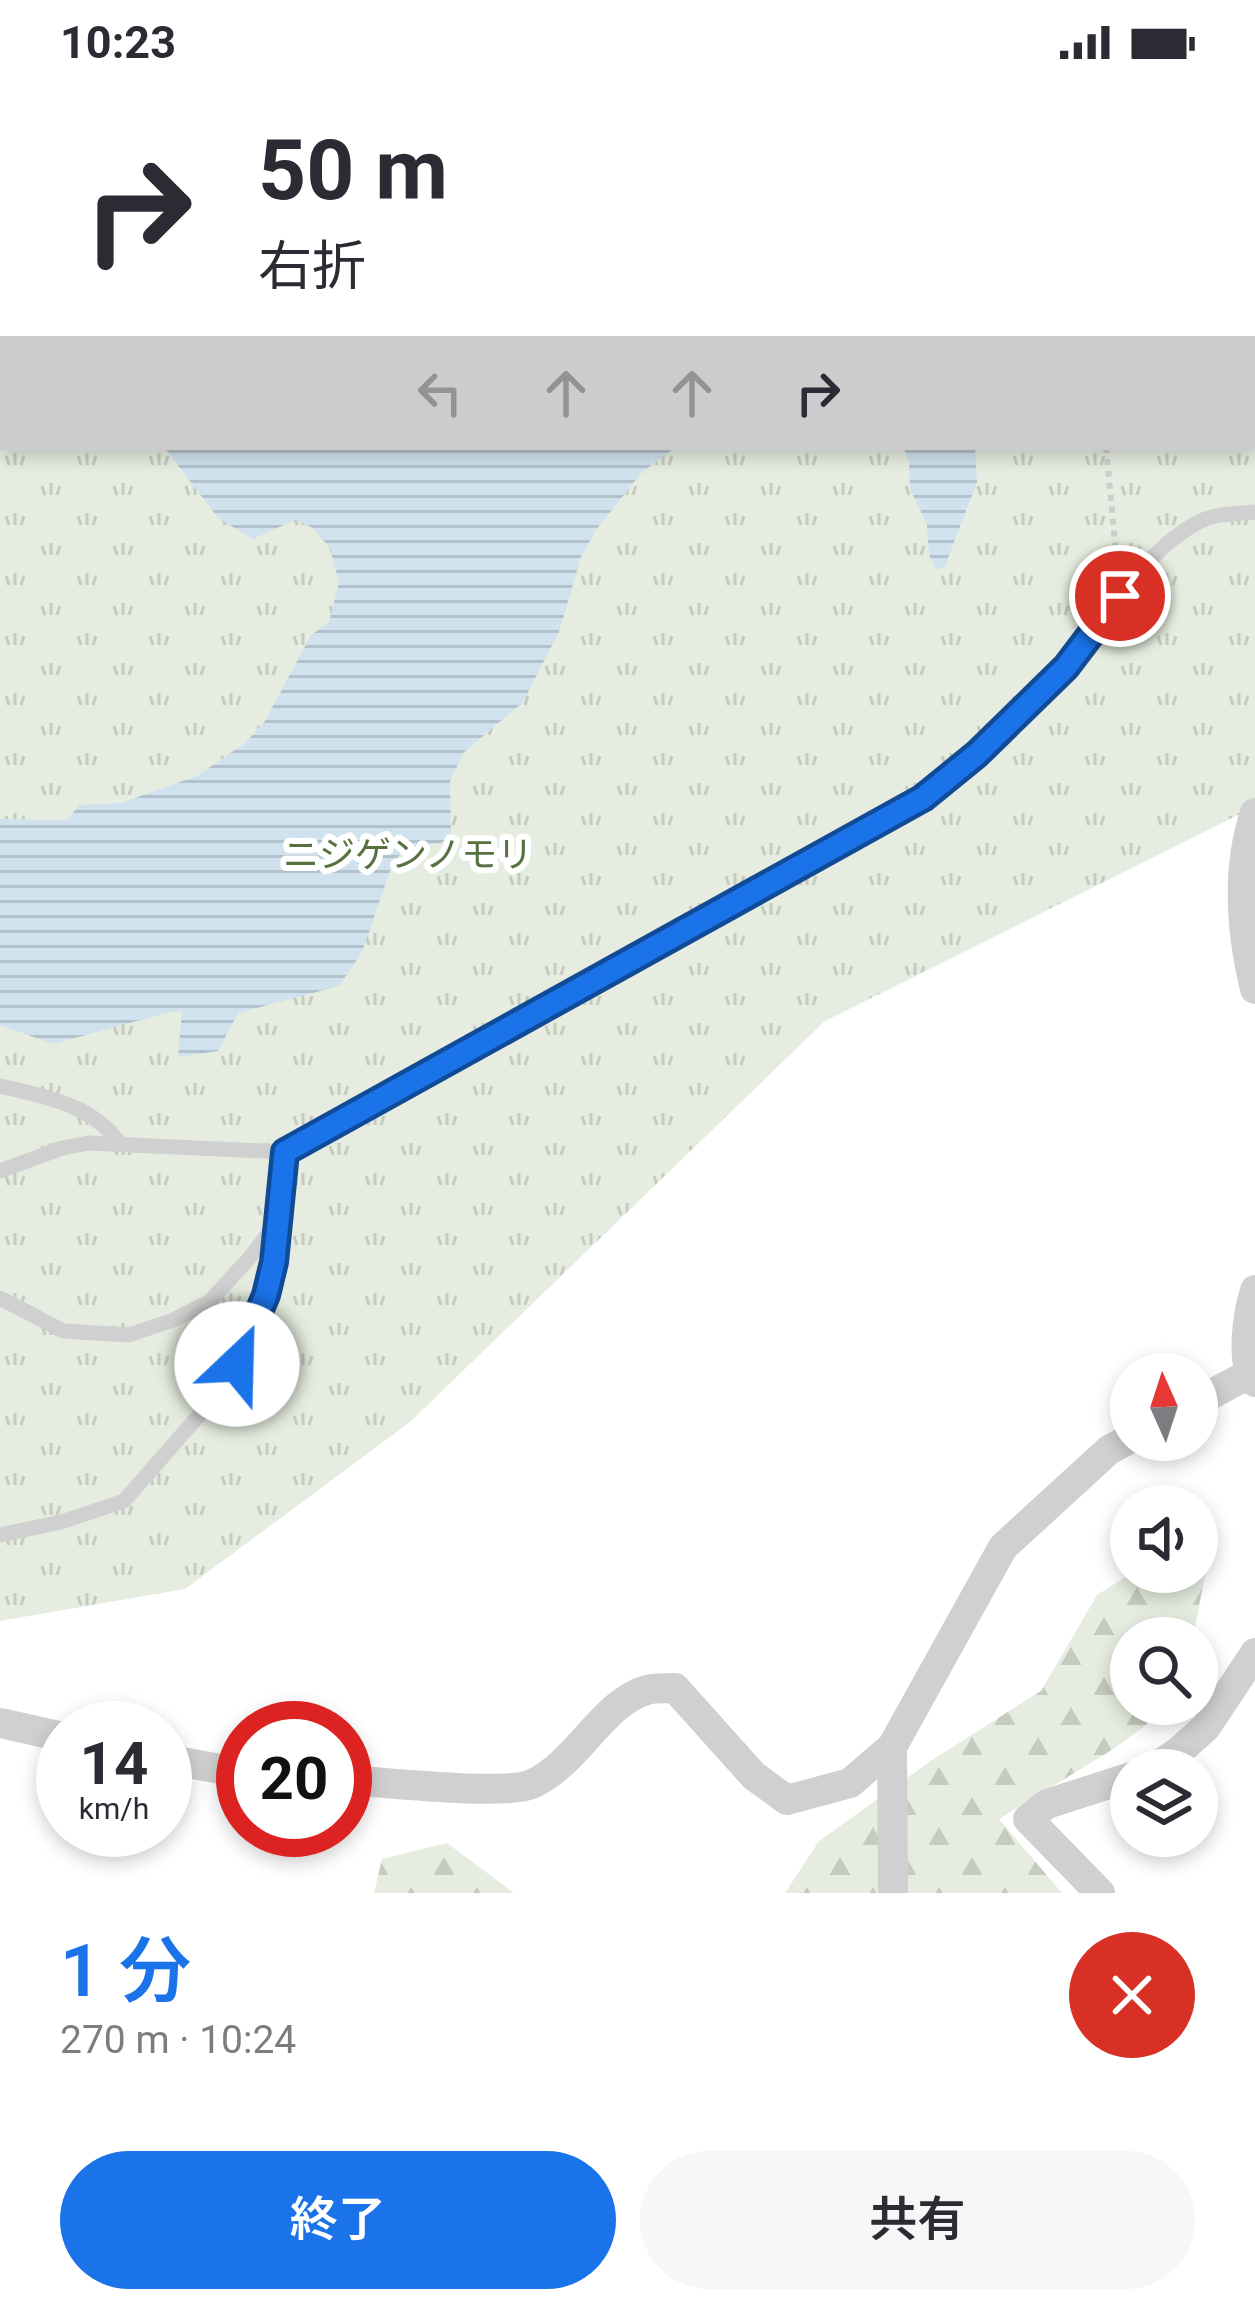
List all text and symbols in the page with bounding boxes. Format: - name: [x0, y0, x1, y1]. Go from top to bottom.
- text: 10:23: [60, 16, 176, 69]
- text: 50 m: [258, 121, 448, 220]
- icon: right: [60, 132, 216, 288]
- text: 右折: [258, 235, 366, 298]
- icon: left: [407, 360, 473, 426]
- icon: ahead: [533, 360, 599, 426]
- icon: ahead: [659, 360, 725, 426]
- icon: right: [785, 360, 851, 426]
- pin: [1069, 545, 1171, 647]
- icon: arrive: [1087, 563, 1153, 629]
- park label: ニジゲンノモリ: [283, 834, 533, 876]
- position arrow: [174, 1301, 300, 1427]
- north arrow: [1110, 1353, 1218, 1461]
- map controls: [1110, 1353, 1218, 1857]
- button: sound: [1110, 1485, 1218, 1593]
- button: search: [1110, 1617, 1218, 1725]
- speed limit sign: 20: [216, 1701, 372, 1857]
- text: 14: [80, 1728, 148, 1799]
- button: layers: [1110, 1749, 1218, 1857]
- text: km/h: [79, 1791, 149, 1826]
- text: 1 分: [60, 1929, 191, 2014]
- button: close: [1069, 1932, 1195, 2058]
- text: 270 m · 10:24: [60, 2017, 296, 2063]
- button: 終了: [60, 2151, 616, 2289]
- button: 共有: [640, 2151, 1195, 2289]

